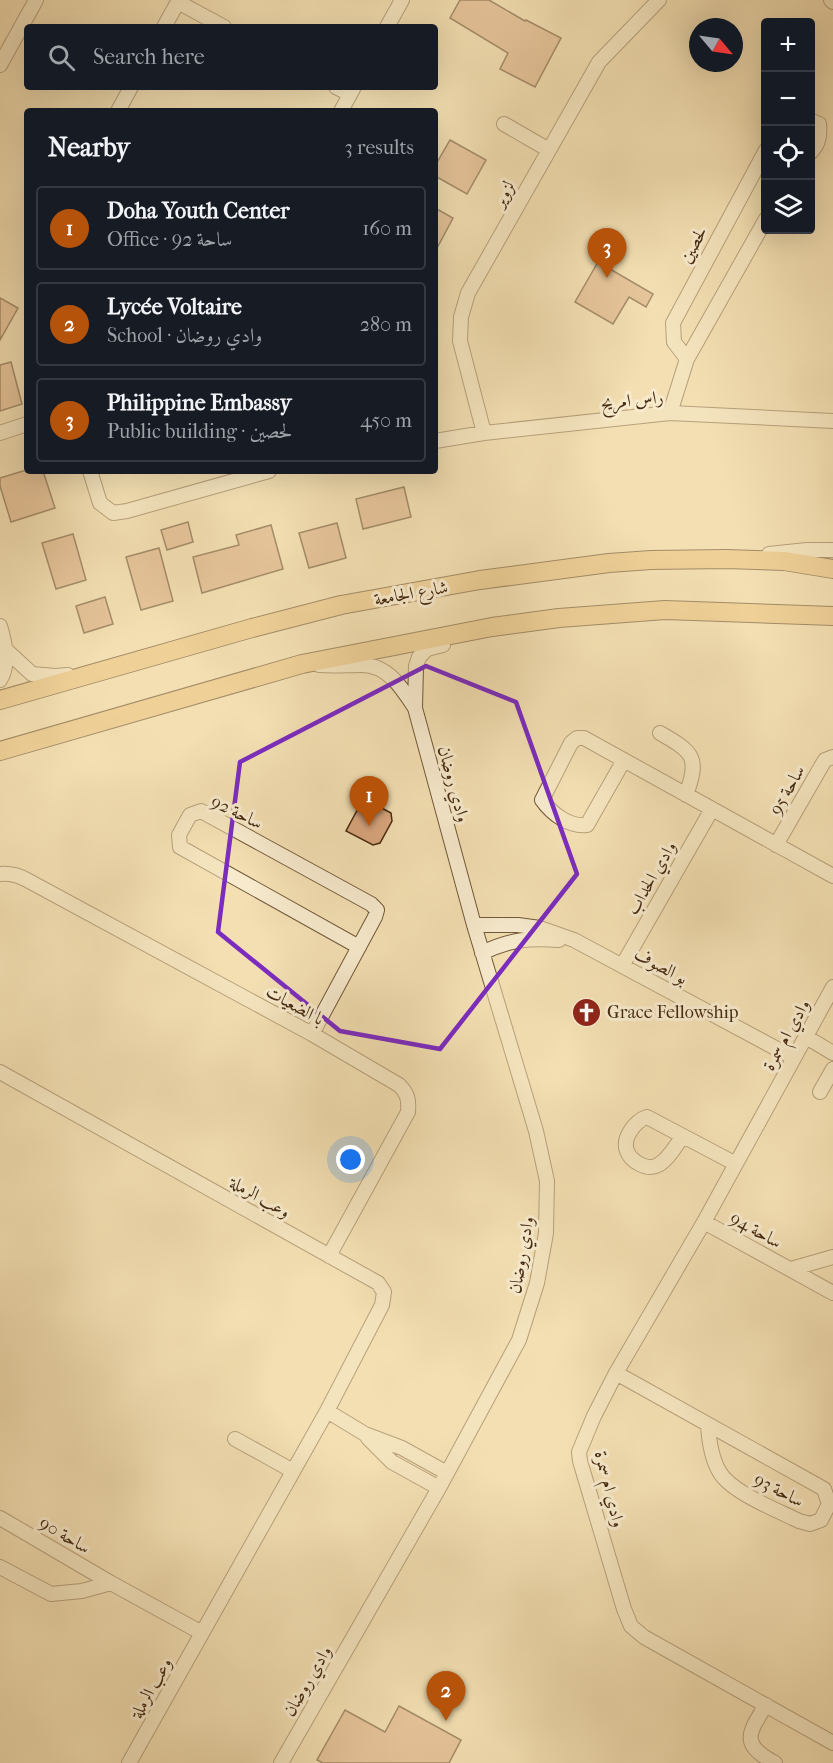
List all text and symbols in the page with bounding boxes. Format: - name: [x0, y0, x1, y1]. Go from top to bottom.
- north arrow: [689, 18, 743, 72]
- map controls: [761, 18, 815, 234]
- button: +: [761, 18, 815, 72]
- search box: [24, 24, 438, 90]
- icon: search: [45, 41, 78, 74]
- text: Search here: [93, 44, 205, 70]
- button: −: [761, 72, 815, 126]
- button: locate: [761, 126, 815, 180]
- text: Nearby: [48, 132, 130, 163]
- text: 3 results: [345, 136, 414, 159]
- street label: لزوير: [488, 178, 520, 213]
- button: layers: [761, 180, 815, 234]
- text: Doha Youth Center: [107, 198, 290, 224]
- text: 1: [66, 217, 73, 240]
- text: 160 m: [362, 217, 412, 240]
- street label: لحصين: [675, 224, 712, 267]
- text: Office · ساحة 92: [107, 228, 232, 251]
- pin: 3: [588, 228, 626, 278]
- text: Lycée Voltaire: [107, 294, 242, 320]
- text: 2: [64, 313, 75, 336]
- text: 280 m: [360, 313, 412, 336]
- text: School · وادي روضان: [107, 324, 262, 347]
- street label: راس امريح: [600, 387, 665, 419]
- text: Philippine Embassy: [107, 390, 291, 416]
- text: 3: [65, 409, 74, 432]
- text: 450 m: [360, 409, 412, 432]
- text: Public building · لحصين: [107, 420, 292, 443]
- street label: شارع الجامعة: [372, 577, 450, 614]
- street label: وادي روضان: [429, 744, 474, 826]
- street label: ساحة 95: [765, 762, 810, 819]
- pin: 1: [350, 776, 388, 826]
- street label: ساحة 92: [208, 791, 266, 834]
- street label: وادي الحداب: [622, 838, 684, 921]
- street label: بو الصوف: [630, 944, 691, 989]
- street label: با الضعيات: [262, 981, 328, 1030]
- church icon: Grace Fellowship: [570, 996, 602, 1028]
- street label: وادي ام سمرة: [758, 996, 819, 1077]
- place label: Grace Fellowship: [607, 1002, 739, 1023]
- your location: [336, 1145, 365, 1174]
- street label: وعب الرملة: [224, 1172, 294, 1224]
- street label: ساحة 94: [726, 1208, 785, 1253]
- street label: وادي روضان: [504, 1215, 543, 1296]
- street label: وادي ام سمرة: [585, 1449, 629, 1531]
- street label: ساحة 93: [750, 1469, 807, 1512]
- street label: ساحة 90: [36, 1513, 94, 1558]
- street label: وادي روضان: [279, 1642, 340, 1722]
- street label: وعب الرملة: [126, 1654, 178, 1724]
- pin: 2: [426, 1672, 466, 1721]

